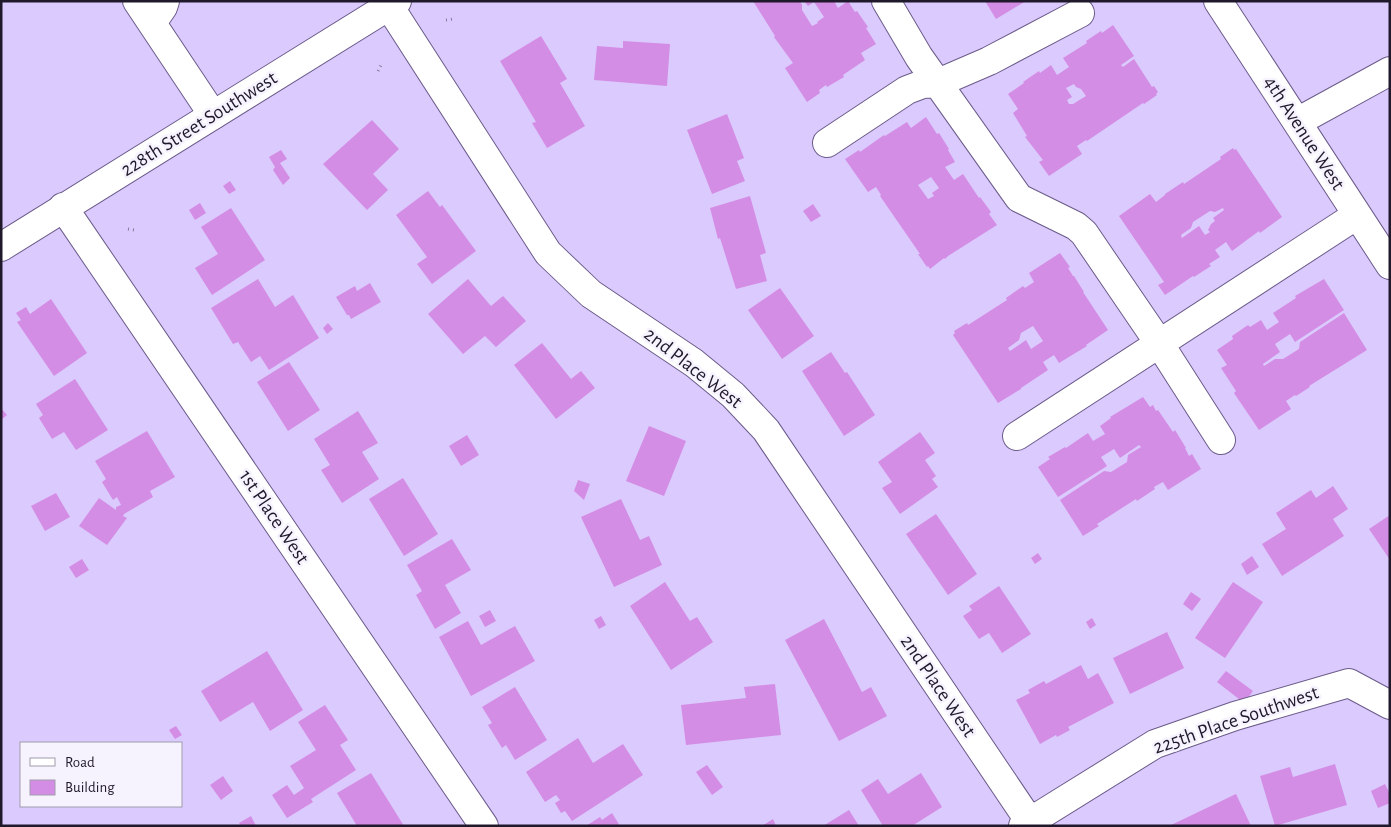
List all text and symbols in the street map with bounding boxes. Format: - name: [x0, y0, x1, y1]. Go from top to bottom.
- street label: 228th Street Southwest: [117, 68, 281, 180]
- street label: 4th Avenue West: [1260, 73, 1348, 194]
- street label: 2nd Place West: [640, 324, 746, 413]
- street label: 1st Place West: [235, 466, 313, 568]
- street label: 2nd Place West: [897, 632, 980, 741]
- street label: 225th Place Southwest: [1151, 682, 1322, 758]
- legend: [20, 742, 182, 807]
- text: Road: [65, 755, 95, 770]
- text: Building: [65, 780, 115, 795]

